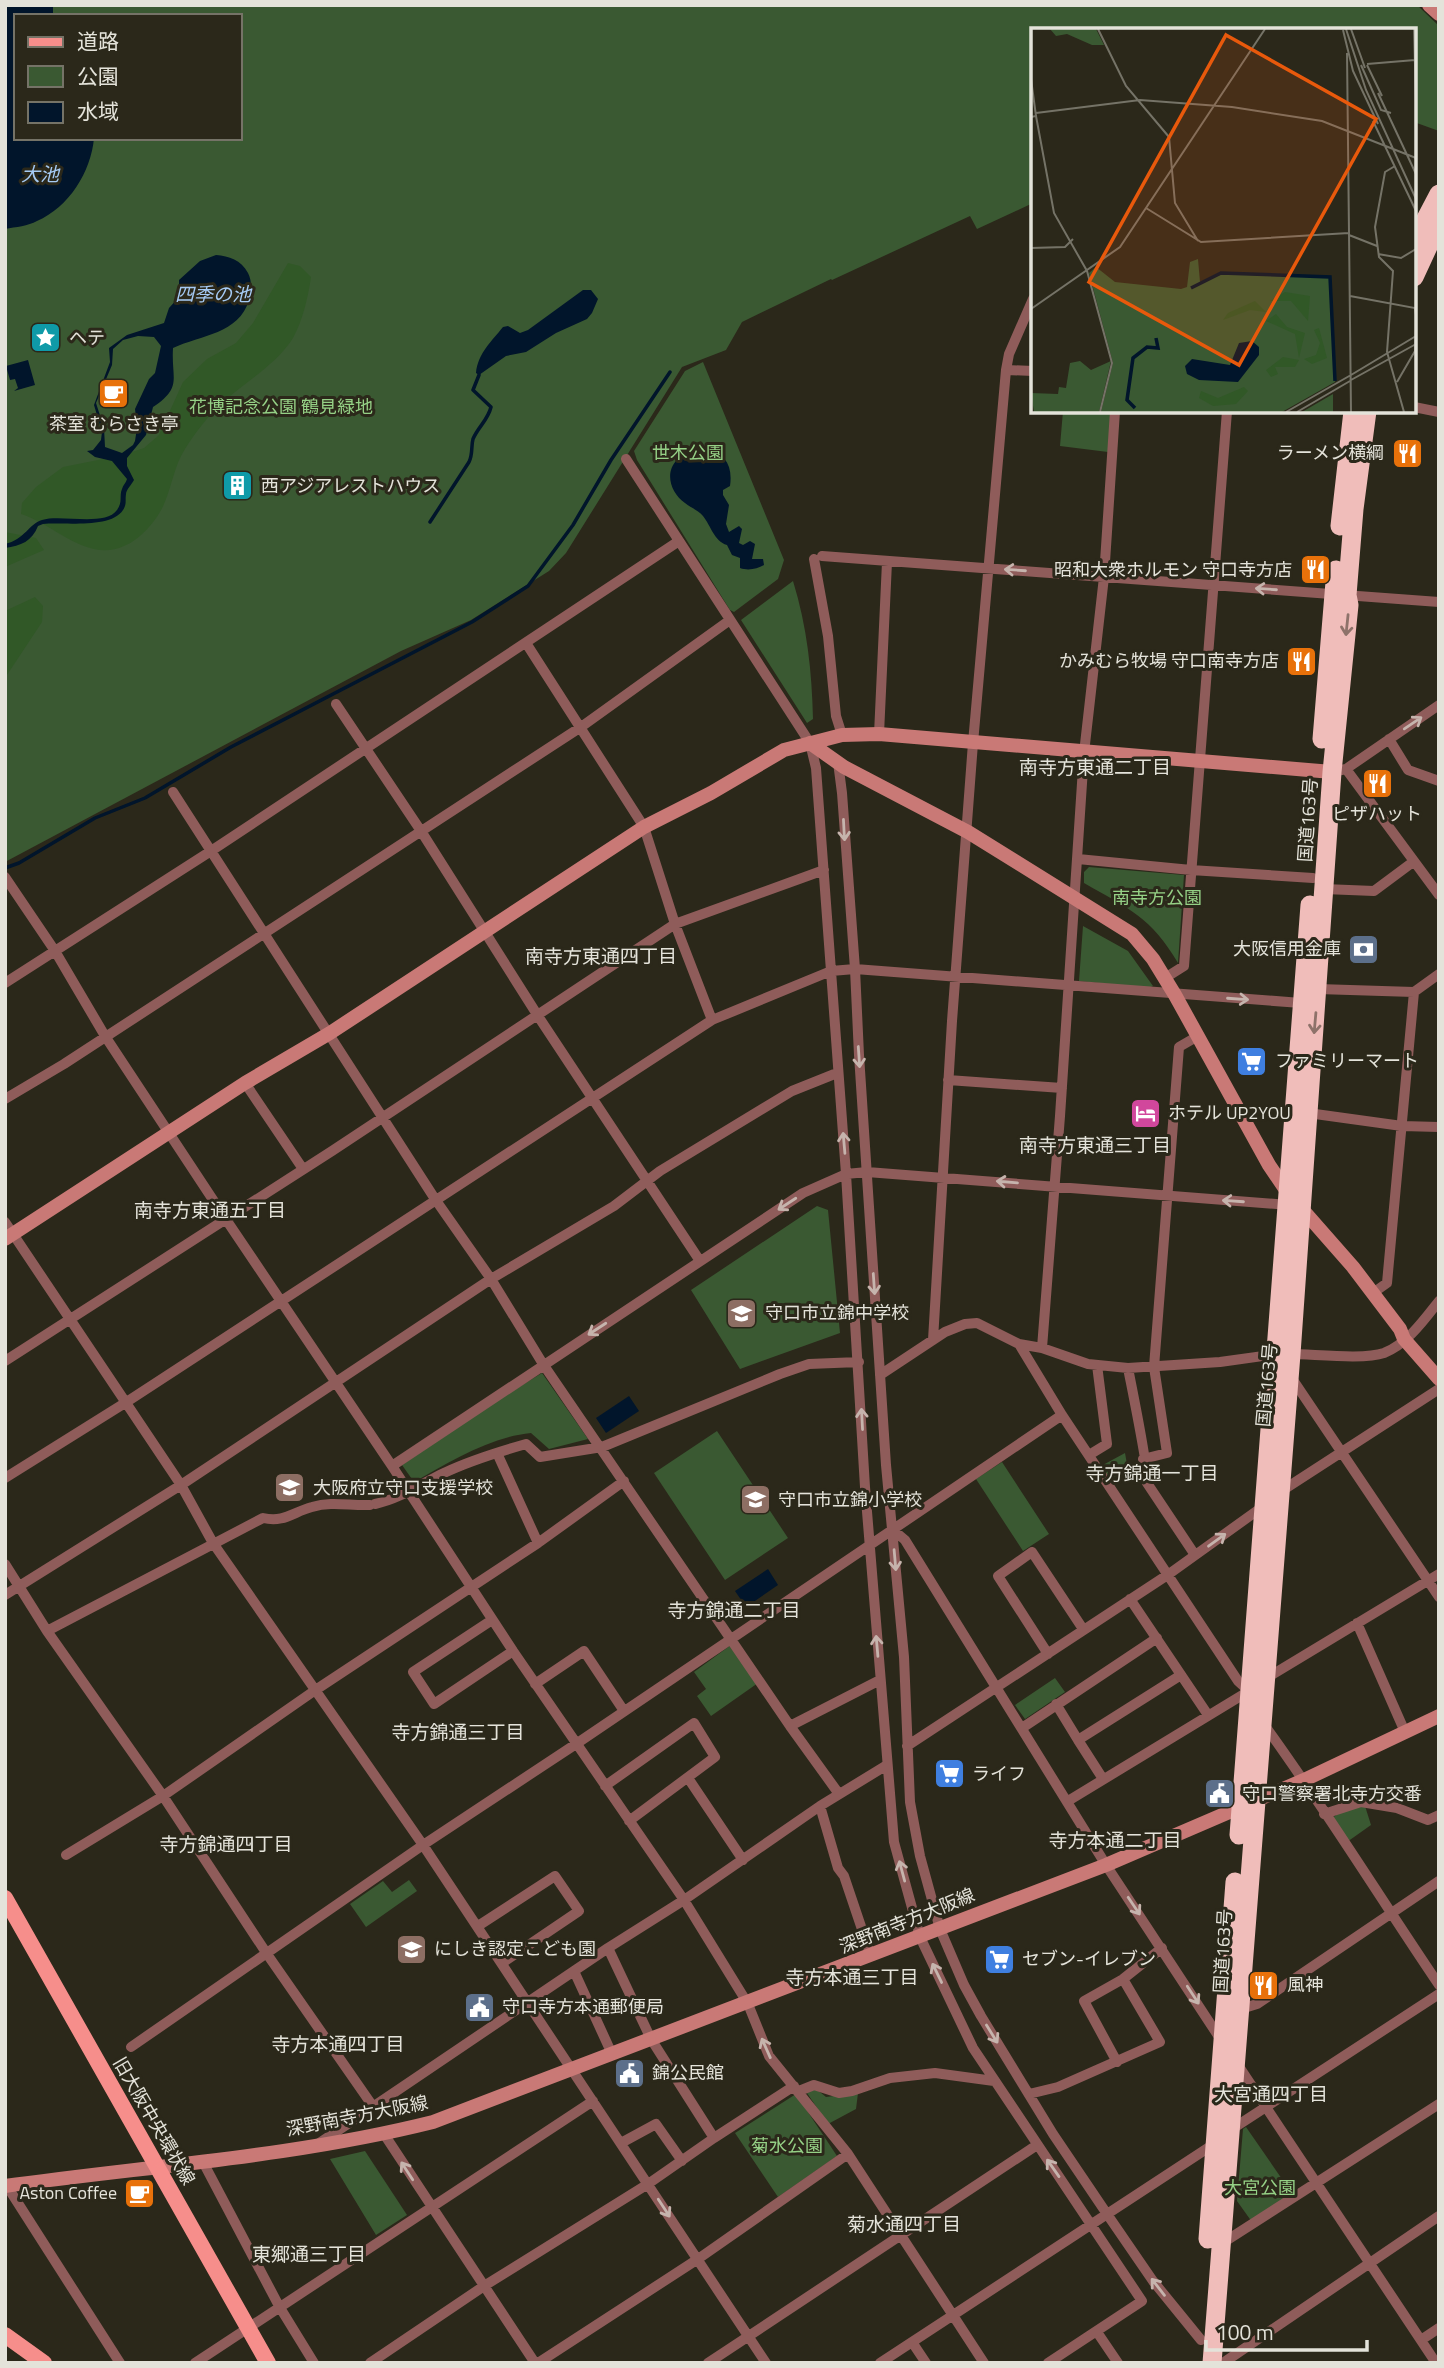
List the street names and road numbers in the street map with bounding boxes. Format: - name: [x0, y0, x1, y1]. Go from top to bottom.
- street label: 国道163号: [1291, 777, 1324, 863]
- street label: 国道163号: [1249, 1342, 1284, 1428]
- street label: 深野南寺方大阪線: [835, 1881, 979, 1960]
- street label: 国道163号: [1207, 1908, 1238, 1994]
- street label: 旧大阪中央環状線: [107, 2052, 202, 2190]
- street label: 深野南寺方大阪線: [284, 2089, 430, 2142]

